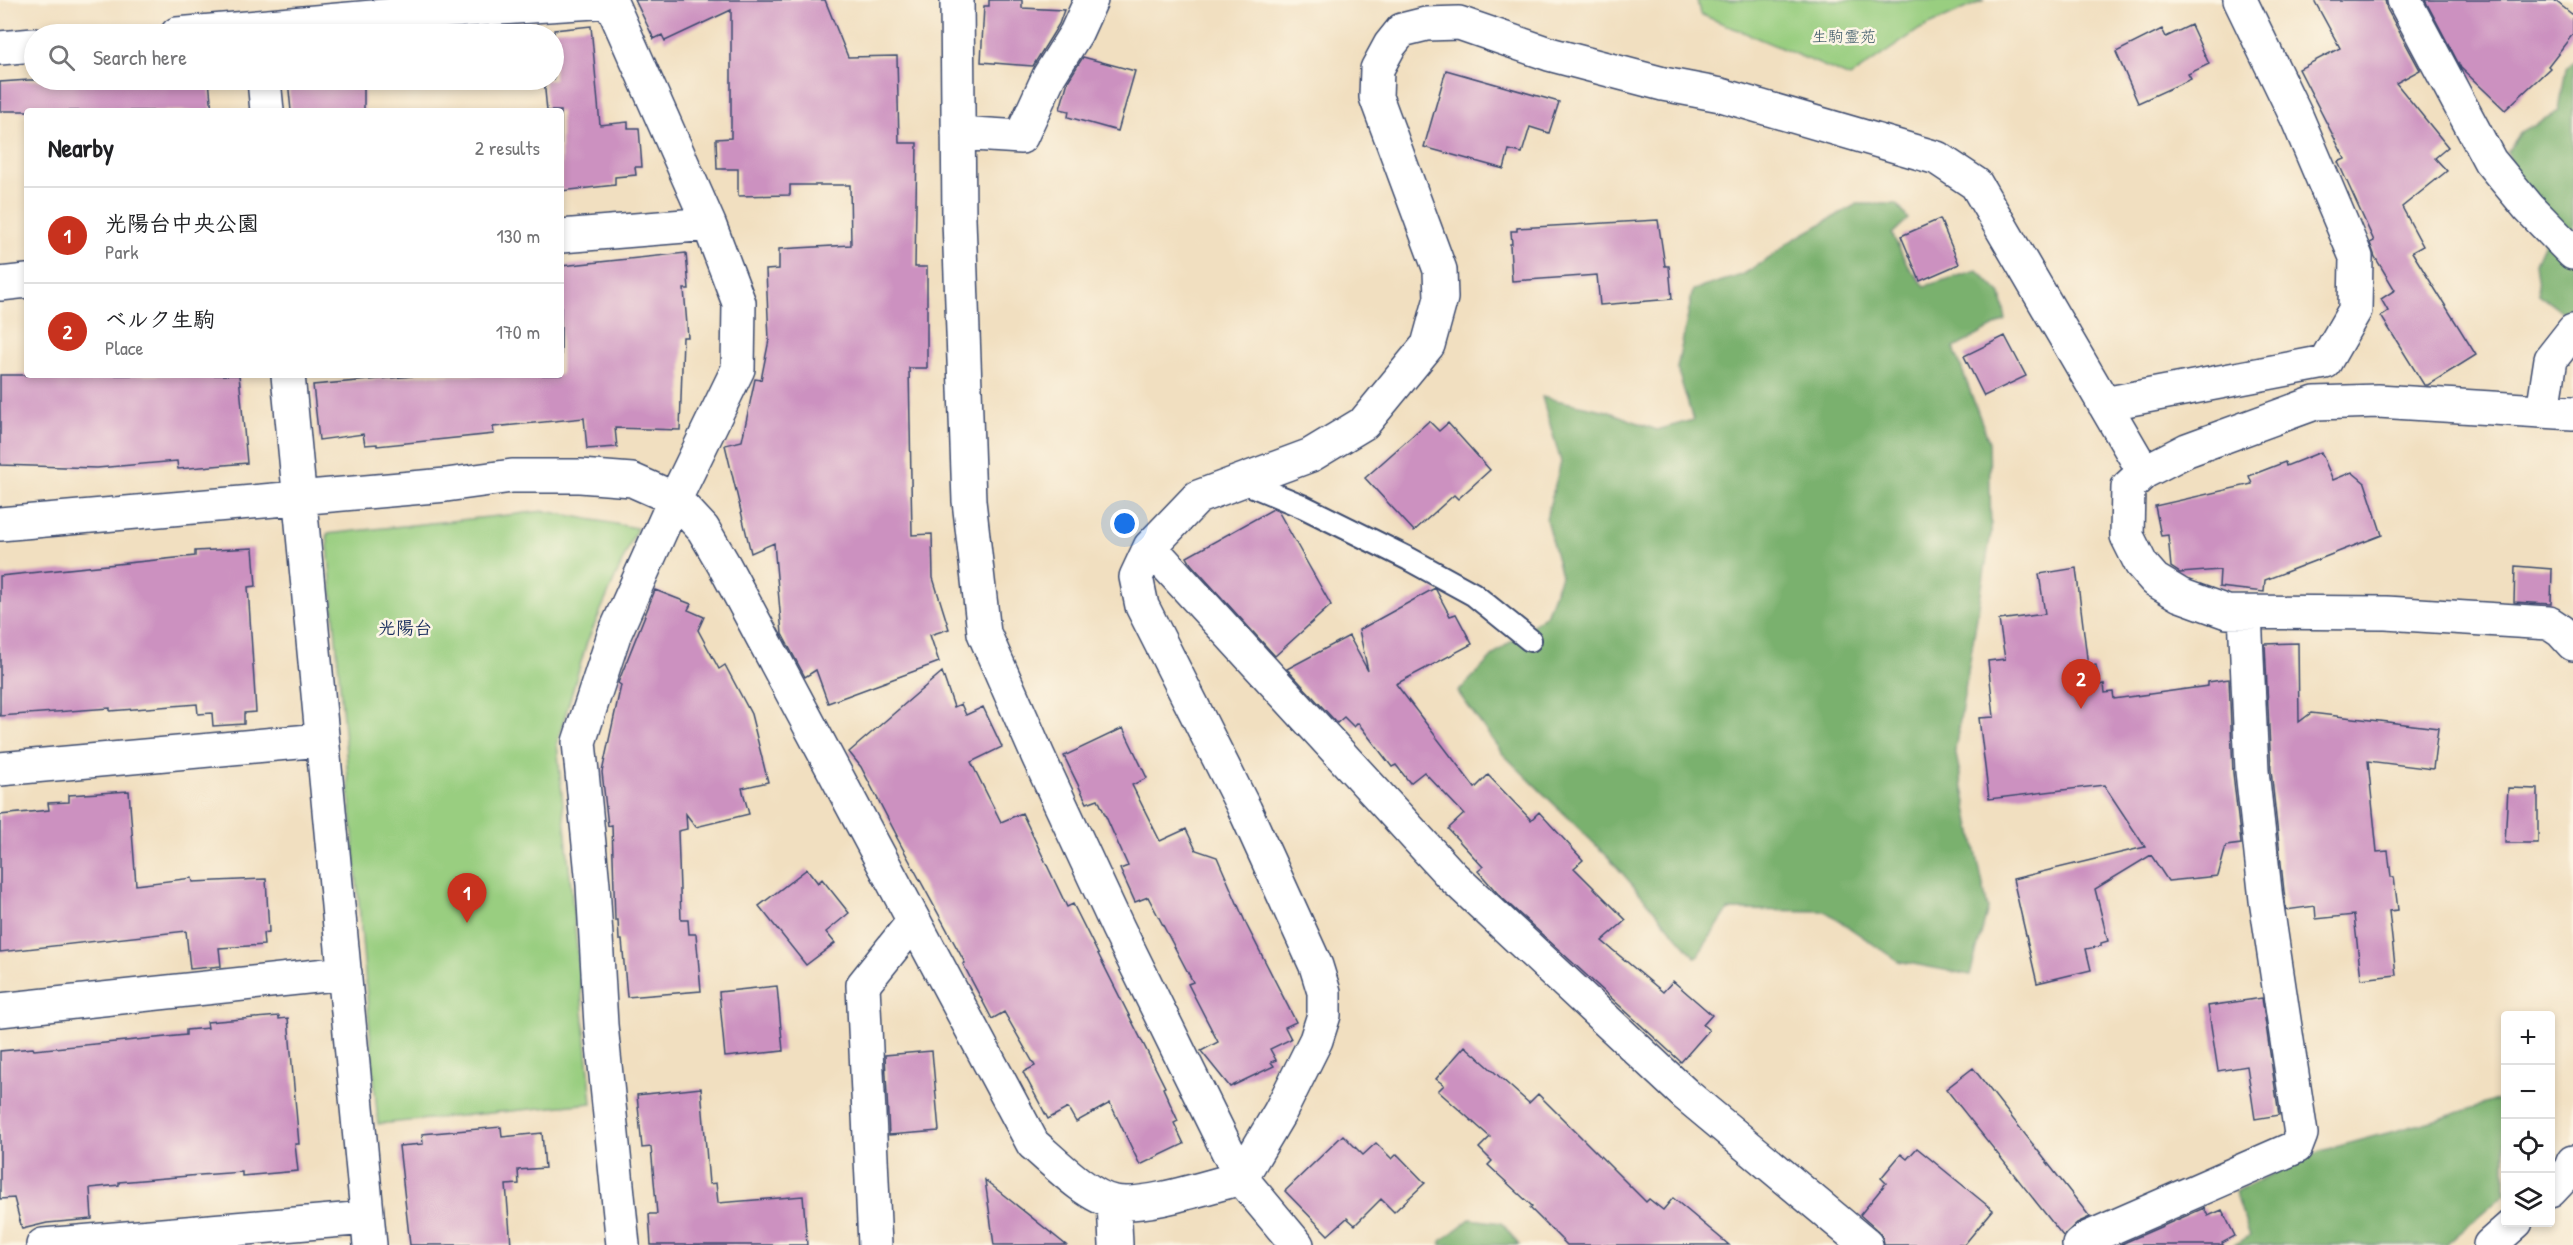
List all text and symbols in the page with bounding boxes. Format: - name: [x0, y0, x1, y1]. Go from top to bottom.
- search box: [24, 24, 564, 90]
- park label: 生駒霊苑: [1812, 25, 1876, 47]
- icon: search: [45, 41, 78, 74]
- text: Search here: [93, 42, 187, 72]
- text: Nearby: [48, 130, 114, 165]
- text: 2 results: [475, 134, 540, 161]
- text: 光陽台中央公園: [105, 208, 259, 238]
- text: 1: [64, 222, 71, 249]
- text: 130 m: [497, 222, 540, 249]
- text: Park: [105, 238, 138, 265]
- text: ベルク生駒: [105, 304, 215, 334]
- text: 2: [63, 318, 72, 345]
- text: 170 m: [496, 318, 540, 345]
- text: Place: [105, 334, 144, 361]
- your location: [1110, 509, 1139, 538]
- district label: 光陽台: [378, 615, 432, 640]
- pin: 2: [2062, 660, 2100, 709]
- pin: 1: [448, 874, 486, 923]
- map controls: [2501, 1011, 2555, 1227]
- button: +: [2501, 1011, 2555, 1065]
- button: −: [2501, 1065, 2555, 1119]
- button: locate: [2501, 1119, 2555, 1173]
- button: layers: [2501, 1173, 2555, 1227]

